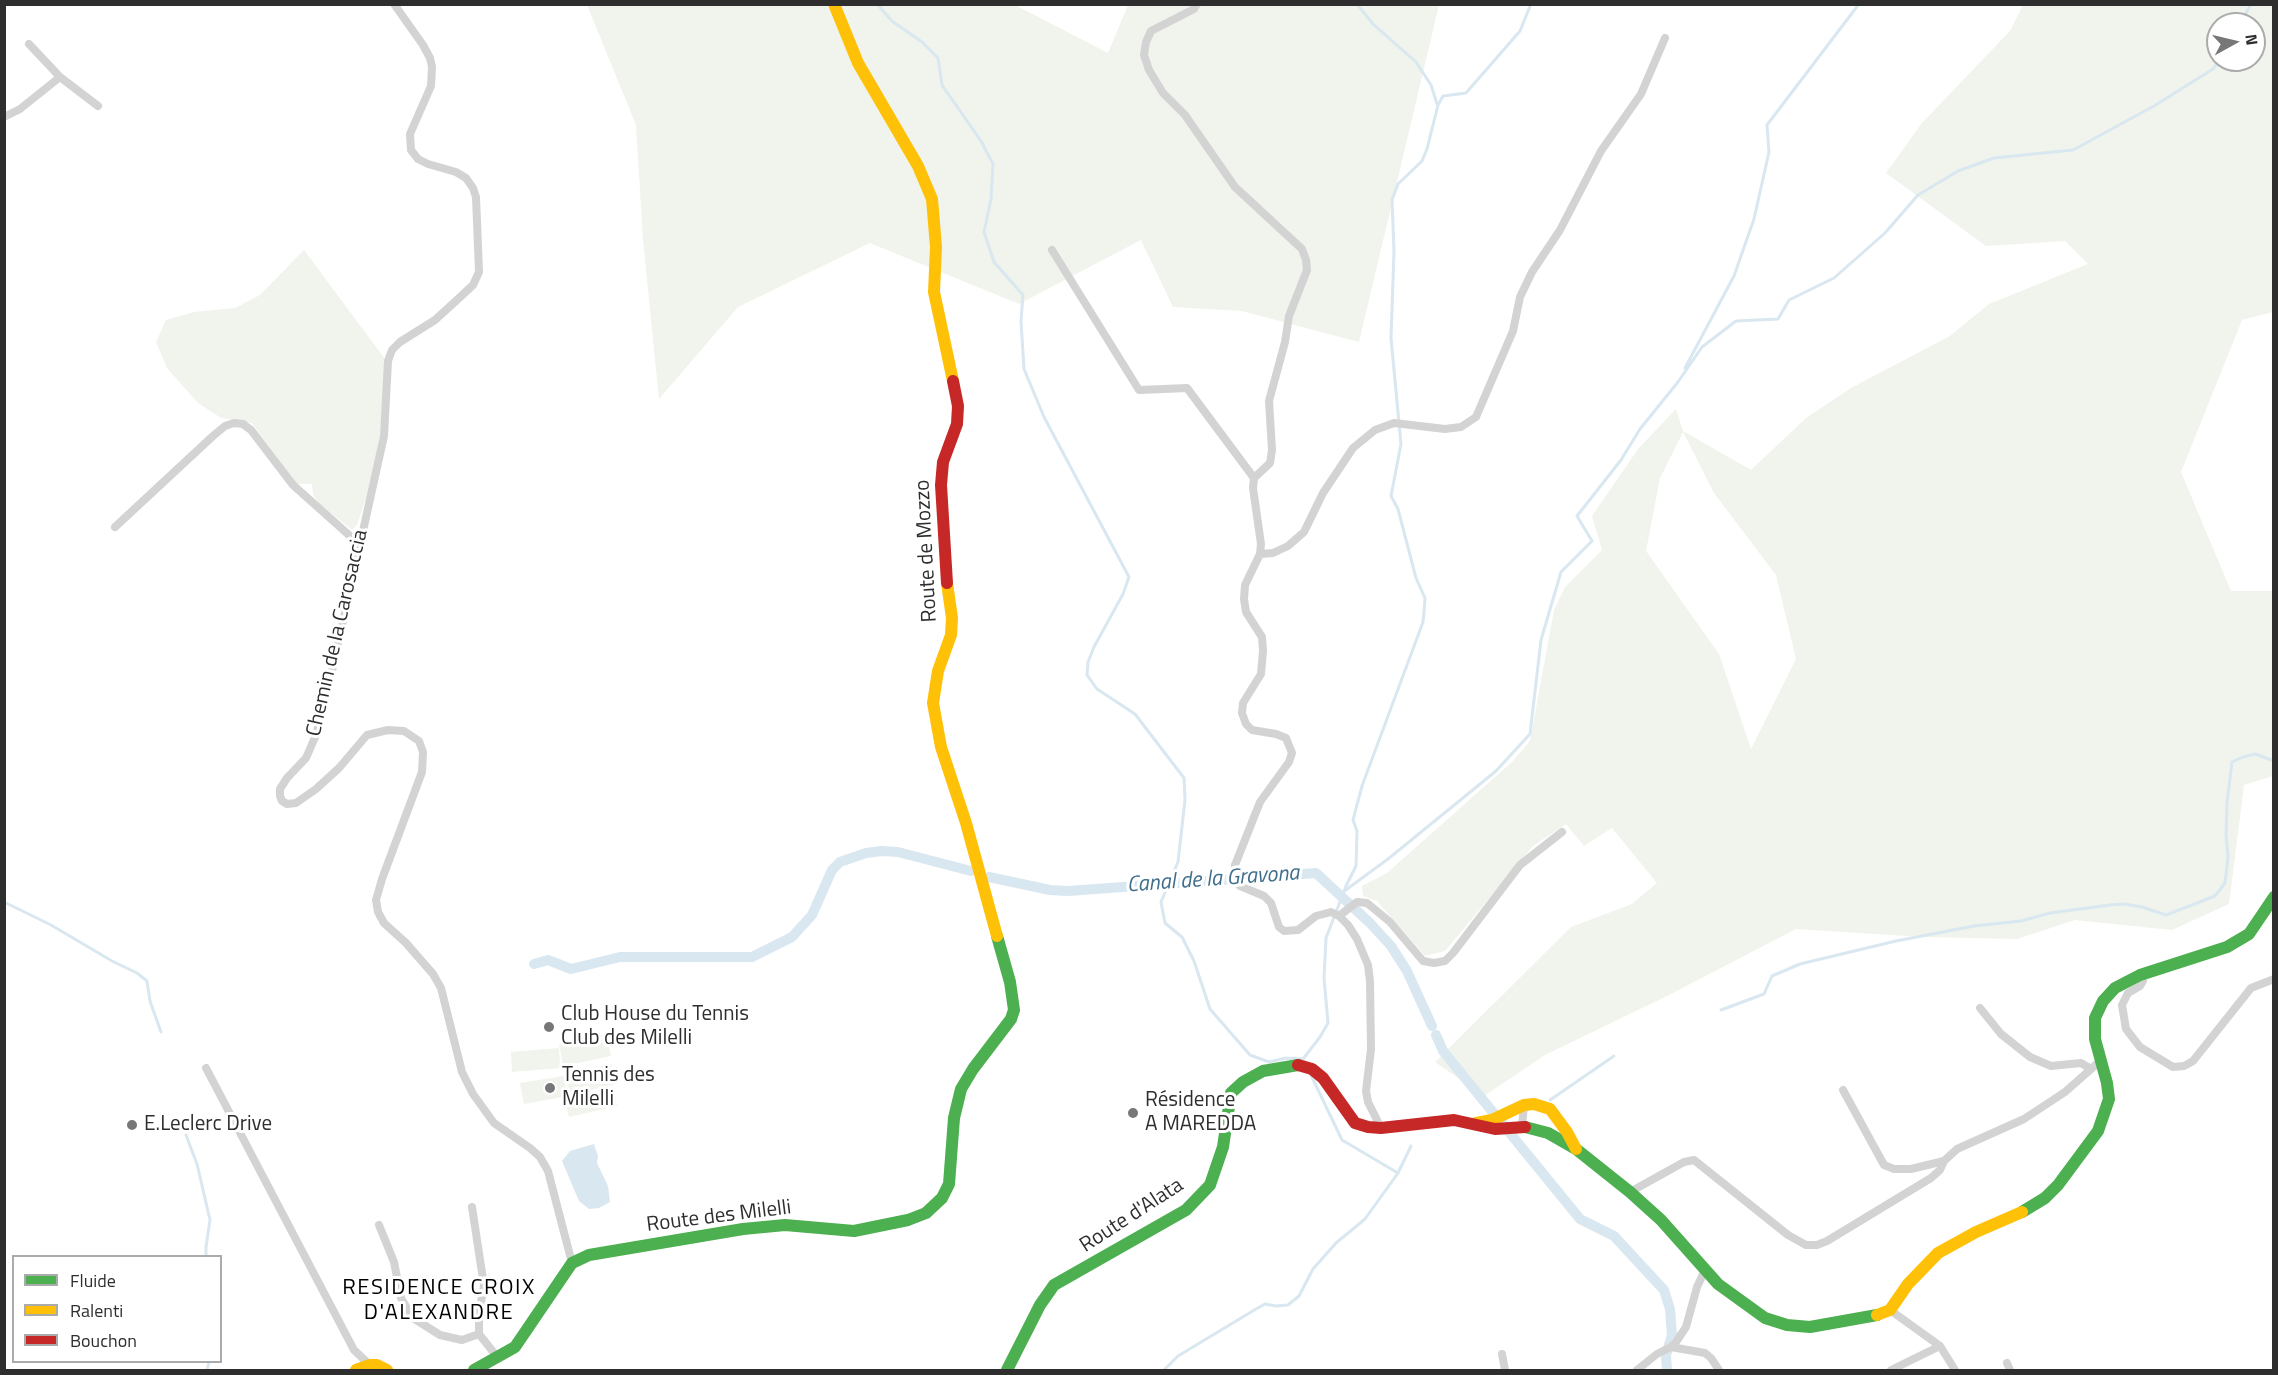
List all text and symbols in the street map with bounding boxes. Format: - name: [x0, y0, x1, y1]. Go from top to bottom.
- north arrow: [2206, 12, 2266, 72]
- text: N: [2239, 33, 2264, 47]
- street label: Route de Mozzo: [911, 479, 943, 623]
- street label: Chemin de la Carosaccia: [302, 527, 374, 739]
- water label: Canal de la Gravona: [1126, 861, 1300, 899]
- place label: Club House du Tennis Club des Milelli: [561, 1002, 749, 1052]
- marker: Club House du Tennis Club des Milelli: [542, 1020, 556, 1034]
- place label: Tennis des Milelli: [562, 1063, 655, 1113]
- marker: Tennis des Milelli: [543, 1081, 557, 1095]
- place label: Résidence A MAREDDA: [1145, 1088, 1256, 1138]
- marker: Résidence A MAREDDA: [1126, 1106, 1140, 1120]
- place label: E.Leclerc Drive: [144, 1112, 272, 1138]
- marker: E.Leclerc Drive: [125, 1118, 139, 1132]
- street label: Route d'Alata: [1076, 1173, 1188, 1259]
- street label: Route des Milelli: [645, 1196, 793, 1238]
- legend: [12, 1255, 222, 1363]
- text: Fluide: [70, 1267, 116, 1294]
- district label: RESIDENCE CROIX D'ALEXANDRE: [342, 1276, 536, 1328]
- text: Ralenti: [70, 1297, 123, 1324]
- text: Bouchon: [70, 1327, 137, 1354]

